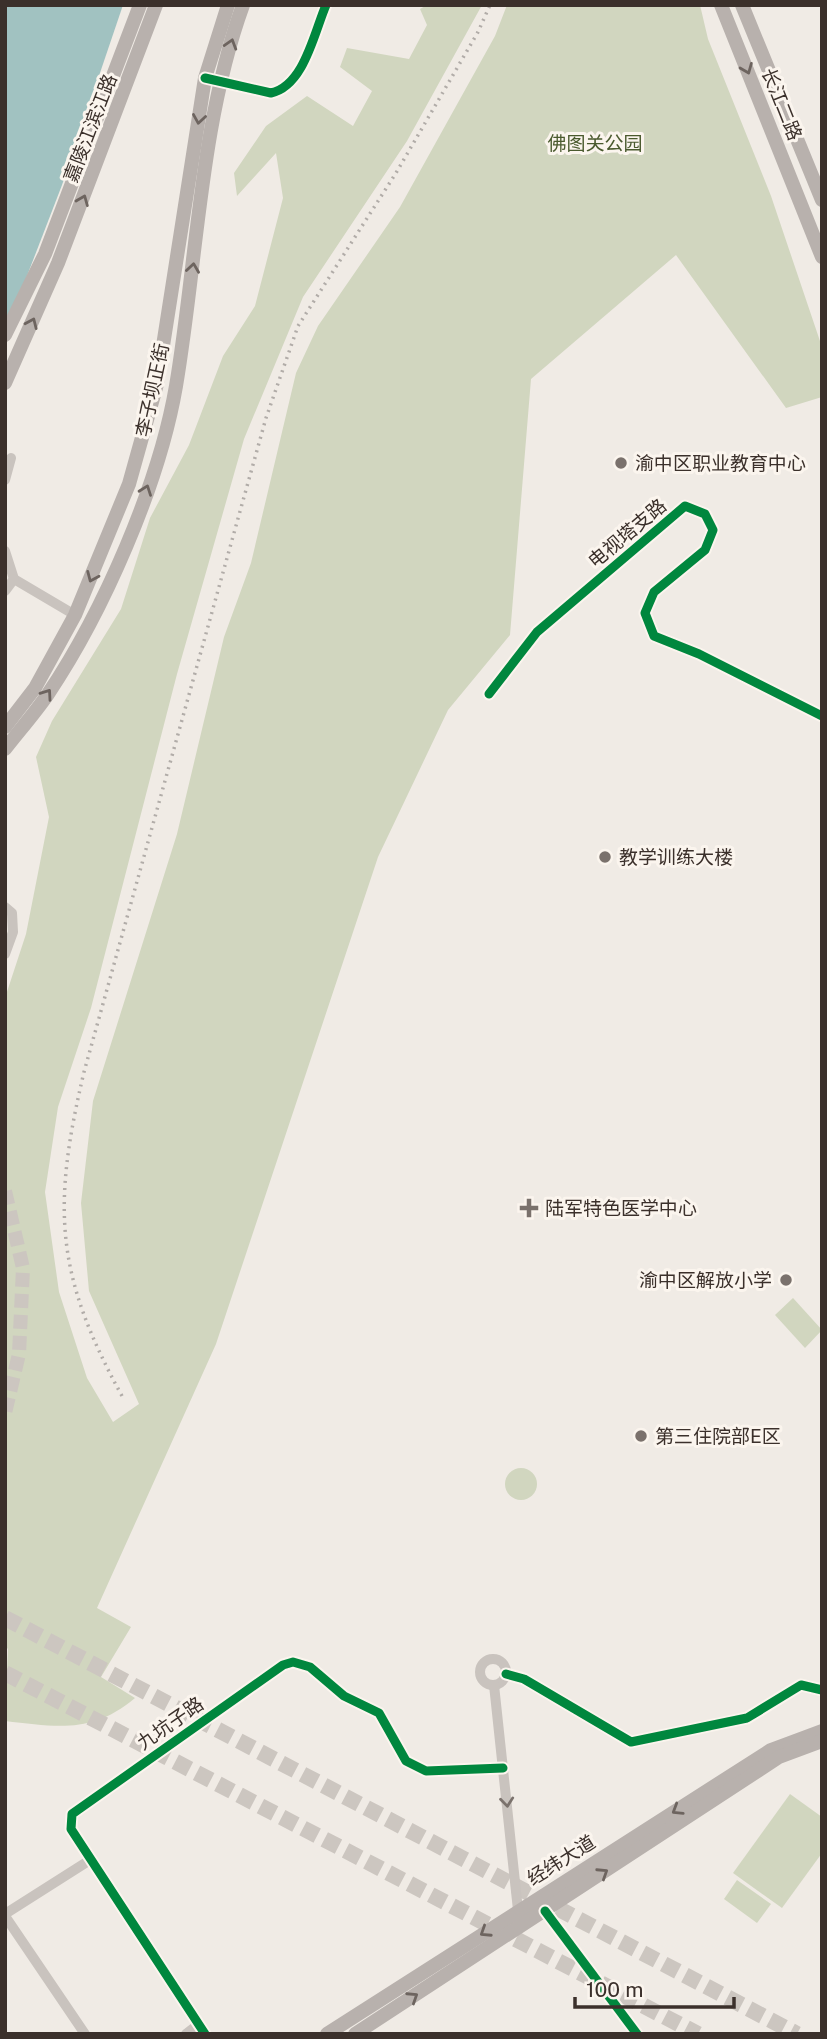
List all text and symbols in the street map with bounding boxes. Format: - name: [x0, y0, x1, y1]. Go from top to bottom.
- one-way arrow: [222, 39, 237, 51]
- one-way arrow: [738, 62, 752, 74]
- street label: 长江二路: [758, 65, 806, 143]
- street label: 嘉陵江滨江路: [59, 71, 121, 185]
- one-way arrow: [192, 113, 207, 125]
- park label: 佛图关公园: [547, 132, 643, 154]
- one-way arrow: [75, 194, 89, 206]
- one-way arrow: [185, 262, 200, 274]
- one-way arrow: [24, 318, 38, 330]
- street label: 李子坝正街: [131, 341, 173, 439]
- place label: 渝中区职业教育中心: [635, 452, 806, 474]
- marker: 渝中区职业教育中心: [613, 455, 629, 471]
- one-way arrow: [138, 485, 152, 497]
- street label: 电视塔支路: [584, 494, 670, 572]
- one-way arrow: [87, 570, 101, 582]
- one-way arrow: [39, 689, 51, 702]
- place label: 教学训练大楼: [619, 846, 733, 868]
- marker: 教学训练大楼: [597, 849, 613, 865]
- place label: 陆军特色医学中心: [545, 1197, 697, 1219]
- marker: 陆军特色医学中心: [519, 1198, 539, 1218]
- place label: 渝中区解放小学: [639, 1269, 772, 1291]
- marker: 渝中区解放小学: [778, 1272, 794, 1288]
- place label: 第三住院部E区: [655, 1425, 781, 1447]
- marker: 第三住院部E区: [633, 1428, 649, 1444]
- street label: 九坑子路: [133, 1692, 207, 1754]
- one-way arrow: [499, 1796, 514, 1808]
- one-way arrow: [671, 1801, 684, 1814]
- street label: 经纬大道: [523, 1831, 599, 1889]
- one-way arrow: [596, 1868, 609, 1881]
- one-way arrow: [479, 1924, 492, 1937]
- scale bar: [575, 1966, 734, 2010]
- text: 100 m: [586, 1977, 643, 2002]
- one-way arrow: [405, 1992, 418, 2005]

